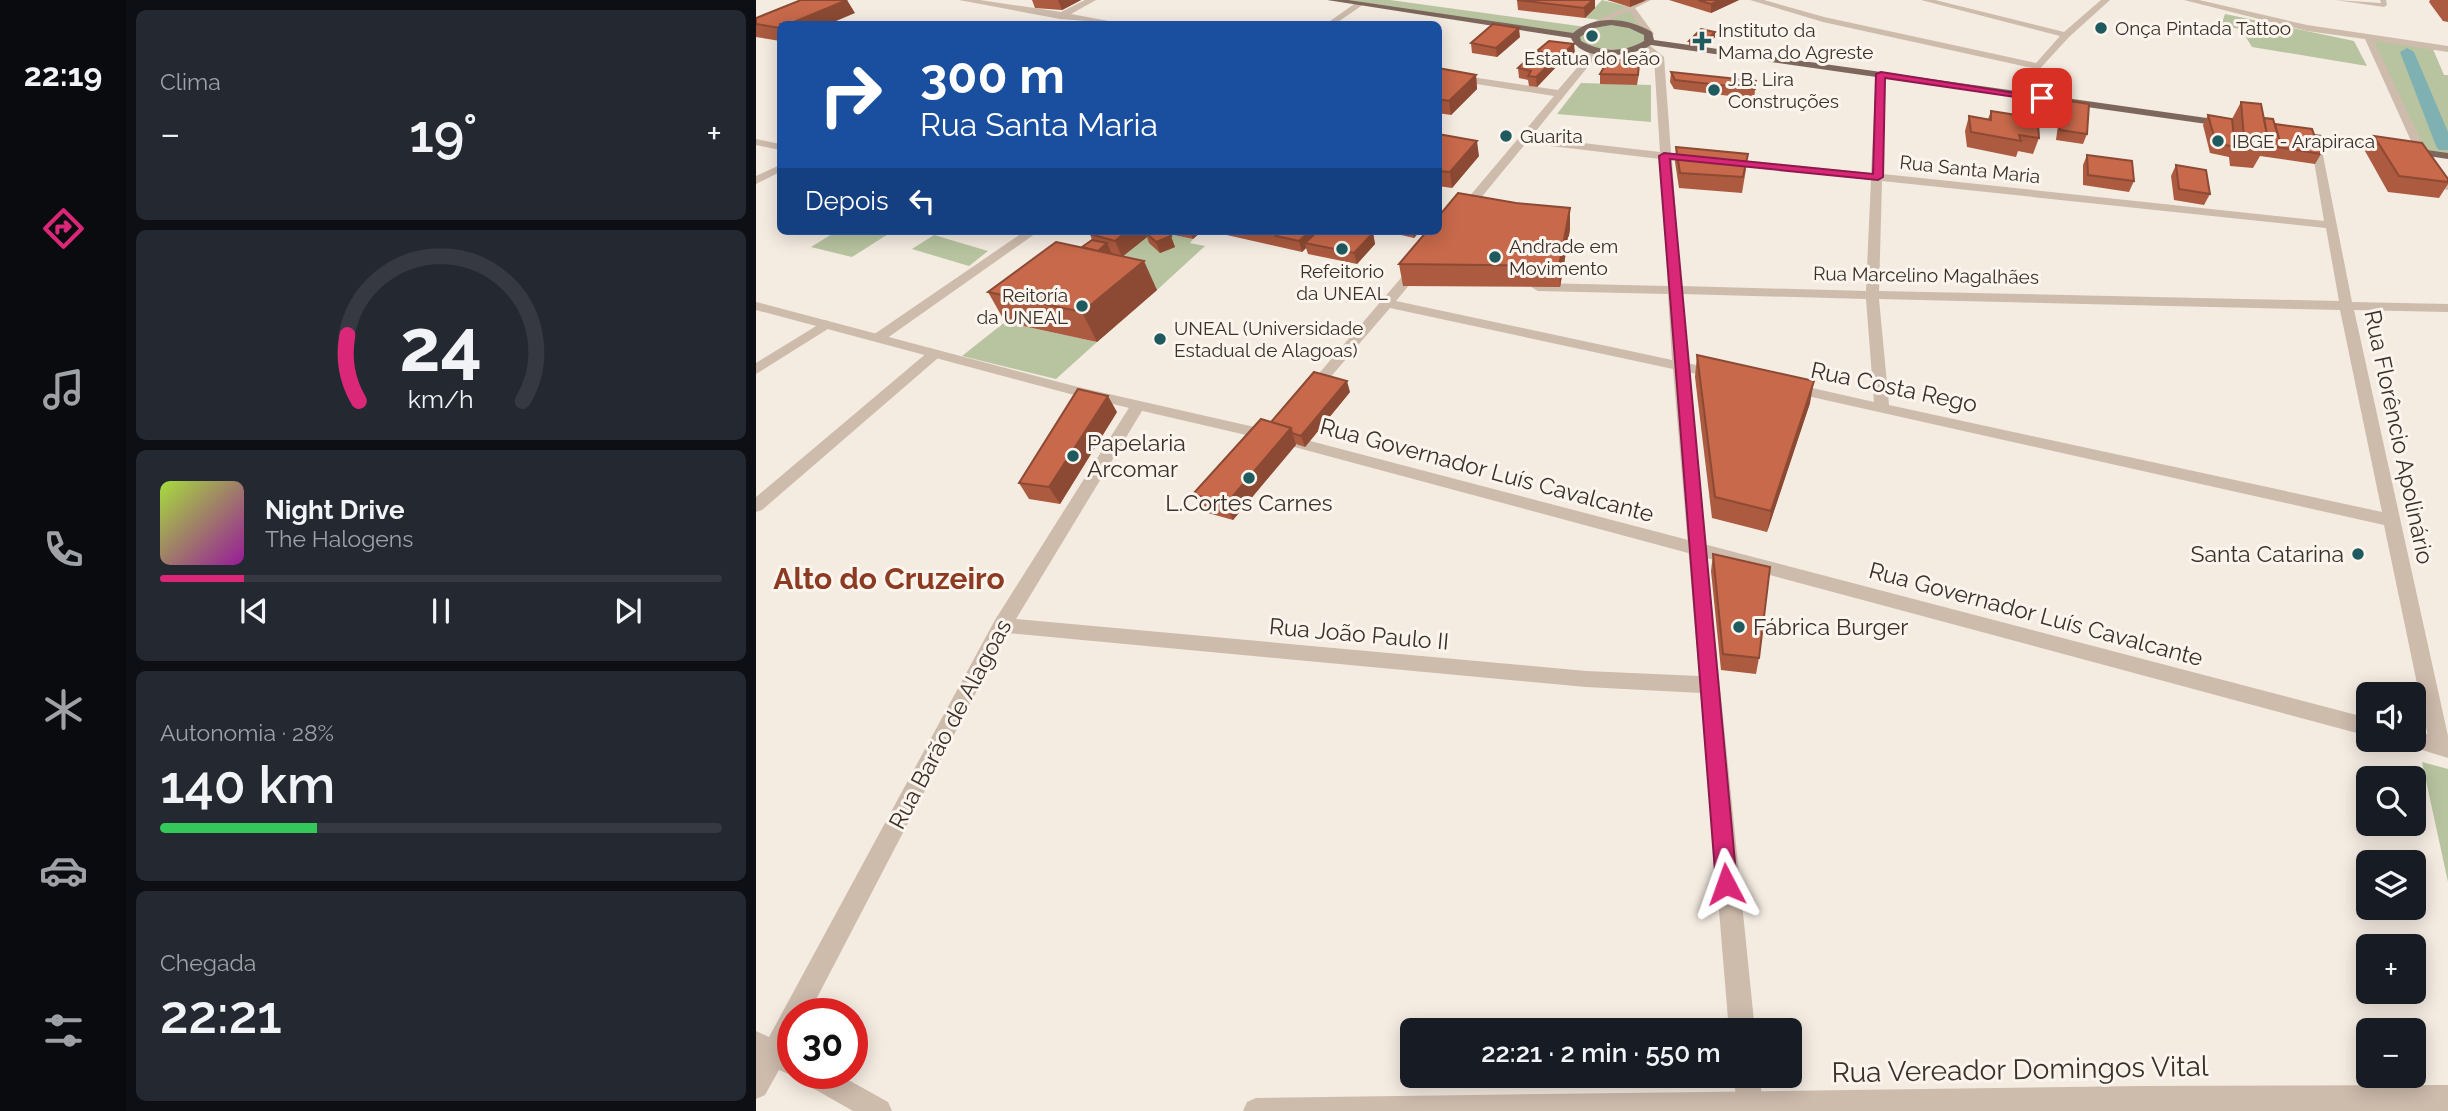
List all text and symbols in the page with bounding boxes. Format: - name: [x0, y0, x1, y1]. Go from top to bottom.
- place label: Onça Pintada Tattoo: [2115, 17, 2291, 39]
- place label: Instituto da Mama do Agreste: [1718, 19, 1873, 63]
- marker: Onça Pintada Tattoo: [2093, 20, 2109, 36]
- marker: Estatua do leão: [1584, 28, 1600, 44]
- marker: Instituto da Mama do Agreste: [1692, 31, 1712, 51]
- text: 300 m: [920, 47, 1065, 104]
- place label: Estatua do leão: [1524, 47, 1660, 69]
- icon: right: [805, 49, 896, 140]
- text: 22:19: [24, 56, 102, 93]
- text: Clima: [160, 68, 221, 95]
- place label: J.B. Lira Construções: [1728, 68, 1839, 112]
- pin: [2012, 68, 2072, 128]
- icon: arrive: [2023, 79, 2061, 117]
- marker: J.B. Lira Construções: [1706, 82, 1722, 98]
- text: 19°: [409, 103, 477, 164]
- text: Rua Santa Maria: [920, 106, 1158, 143]
- text: −: [160, 111, 180, 156]
- text: +: [706, 111, 722, 156]
- place label: Guarita: [1520, 125, 1583, 147]
- marker: Guarita: [1498, 128, 1514, 144]
- place label: IBGE - Arapiraca: [2232, 130, 2375, 152]
- marker: IBGE - Arapiraca: [2210, 133, 2226, 149]
- street label: Rua Santa Maria: [1899, 151, 2041, 187]
- icon: left: [903, 182, 941, 220]
- text: Depois: [805, 186, 889, 216]
- icon: directions: [39, 204, 88, 253]
- place label: Andrade em Movimento: [1509, 235, 1618, 279]
- marker: Refeitorio da UNEAL: [1334, 241, 1350, 257]
- marker: Andrade em Movimento: [1487, 249, 1503, 265]
- place label: Refeitorio da UNEAL: [1296, 260, 1388, 304]
- street label: Rua Marcelino Magalhães: [1813, 262, 2039, 288]
- place label: Reitoría da UNEAL: [976, 284, 1068, 328]
- marker: Reitoría da UNEAL: [1074, 298, 1090, 314]
- text: 24: [400, 304, 482, 389]
- street label: Rua Florêncio Apolinário: [2359, 307, 2440, 566]
- place label: UNEAL (Universidade Estadual de Alagoas): [1174, 317, 1363, 361]
- marker: UNEAL (Universidade Estadual de Alagoas): [1152, 331, 1168, 347]
- street label: Rua Costa Rego: [1808, 356, 1980, 417]
- icon: music: [39, 365, 88, 414]
- text: km/h: [408, 384, 474, 414]
- street label: Rua Governador Luís Cavalcante: [1317, 412, 1657, 527]
- place label: Papelaria Arcomar: [1087, 429, 1186, 482]
- marker: Papelaria Arcomar: [1065, 448, 1081, 464]
- marker: L.Cortes Carnes: [1241, 470, 1257, 486]
- place label: L.Cortes Carnes: [1165, 489, 1333, 516]
- text: Night Drive: [265, 495, 404, 525]
- icon: phone: [39, 525, 88, 574]
- text: The Halogens: [265, 525, 413, 552]
- place label: Santa Catarina: [2191, 540, 2344, 567]
- marker: Santa Catarina: [2350, 546, 2366, 562]
- street label: Rua Governador Luís Cavalcante: [1866, 556, 2206, 671]
- district label: Alto do Cruzeiro: [773, 561, 1005, 596]
- icon: previous: [235, 592, 273, 630]
- icon: pause: [422, 592, 460, 630]
- icon: next: [609, 592, 647, 630]
- street label: Rua João Paulo II: [1268, 612, 1450, 655]
- place label: Fábrica Burger: [1753, 613, 1908, 640]
- street label: Rua Barão de Alagoas: [883, 614, 1016, 833]
- marker: Fábrica Burger: [1731, 619, 1747, 635]
- map controls: [2356, 682, 2426, 1088]
- button: sound: [2356, 682, 2426, 752]
- icon: climate: [39, 685, 88, 734]
- text: Autonomia · 28%: [160, 719, 334, 746]
- text: 140 km: [160, 754, 335, 815]
- button: search: [2356, 766, 2426, 836]
- icon: car: [39, 846, 88, 895]
- position arrow: [1689, 847, 1763, 921]
- button: layers: [2356, 850, 2426, 920]
- button: +: [2356, 934, 2426, 1004]
- text: Chegada: [160, 949, 256, 976]
- text: 22:21: [160, 984, 282, 1045]
- speed limit sign: 30: [777, 998, 868, 1089]
- icon: filters: [39, 1006, 88, 1055]
- button: −: [2356, 1018, 2426, 1088]
- text: 22:21 · 2 min · 550 m: [1481, 1038, 1721, 1068]
- street label: Rua Vereador Domingos Vital: [1831, 1050, 2209, 1089]

